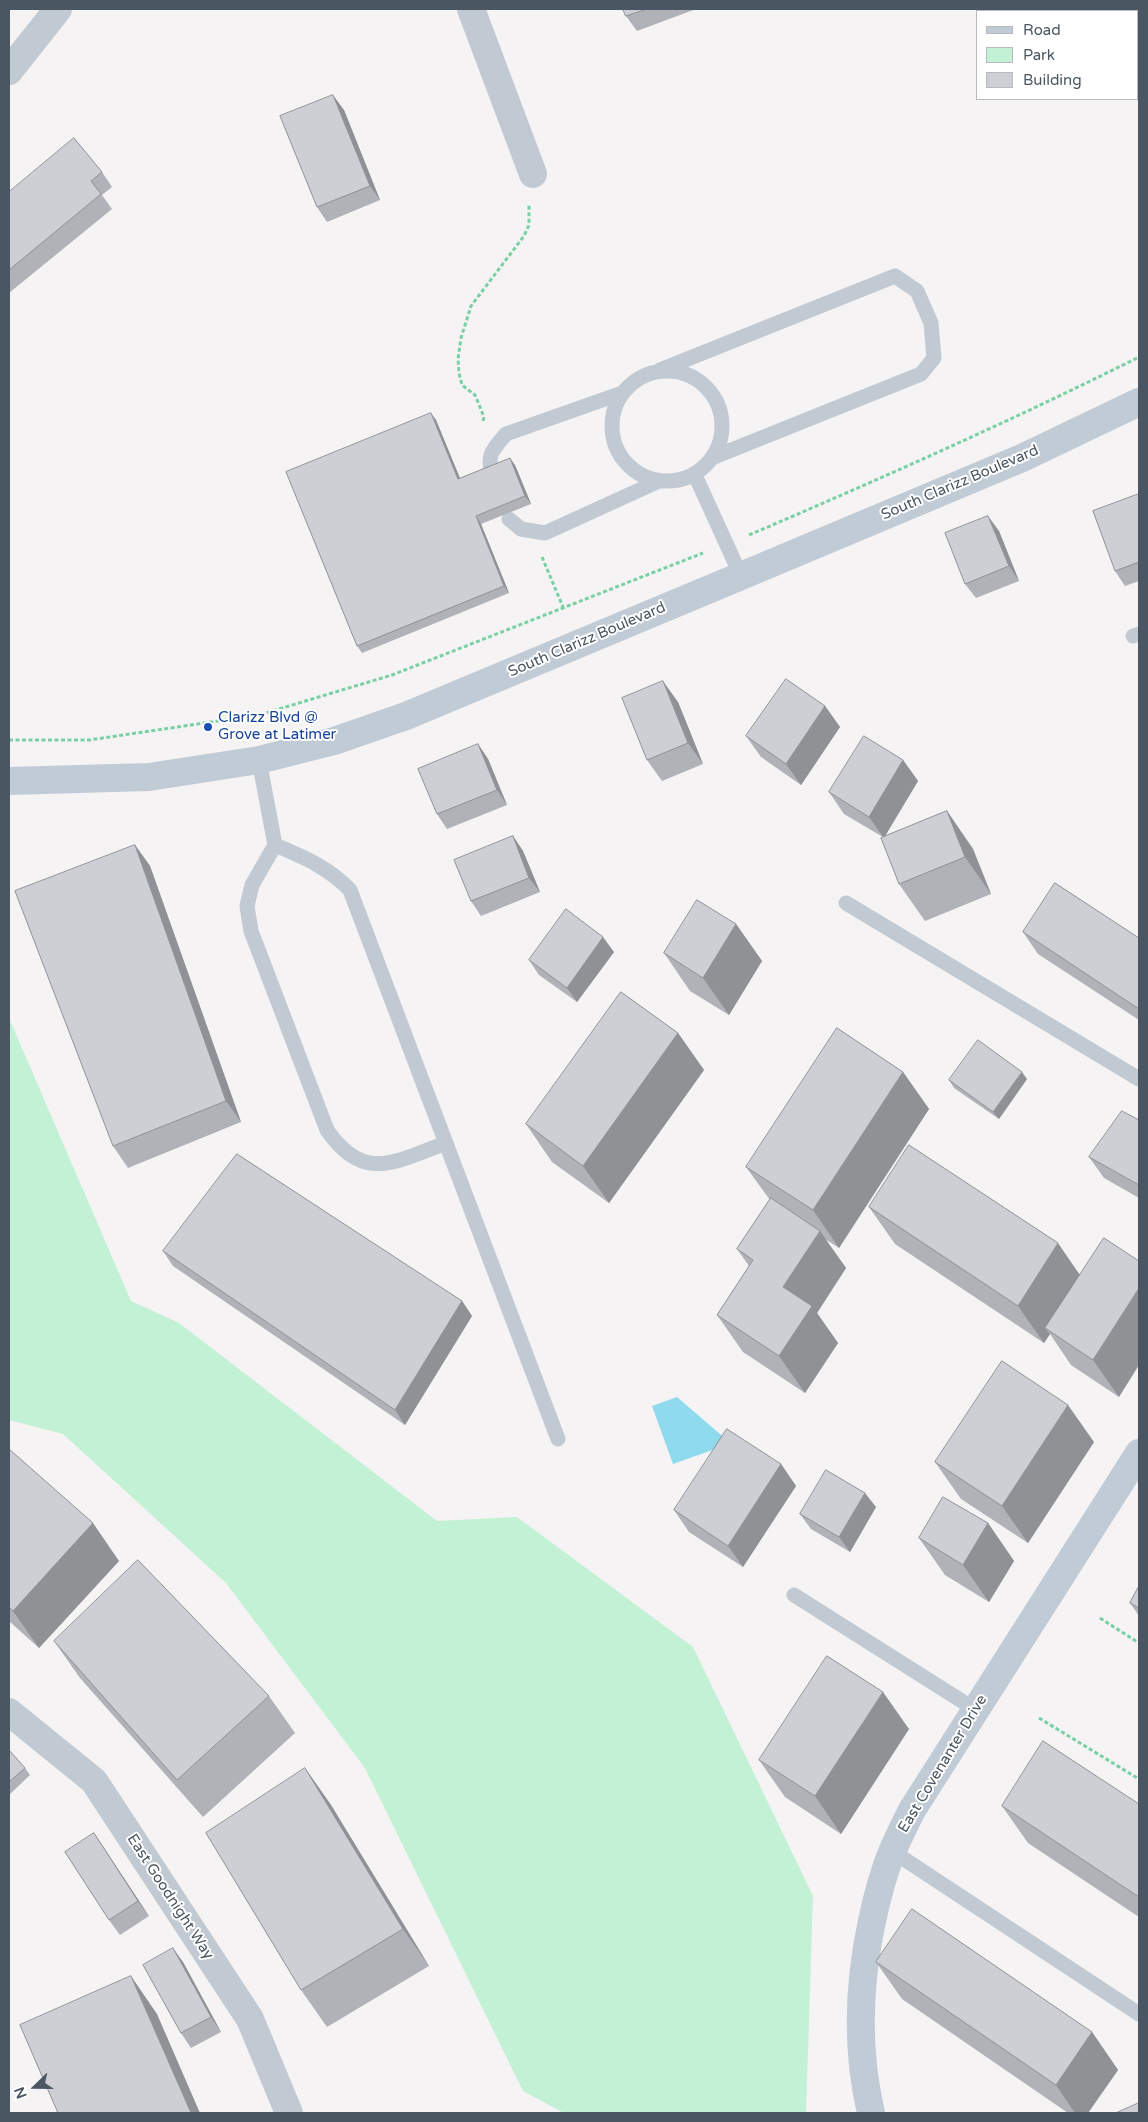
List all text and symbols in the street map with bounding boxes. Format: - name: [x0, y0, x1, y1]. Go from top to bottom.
- legend: [976, 10, 1138, 100]
- text: Road: [1023, 21, 1061, 39]
- text: Park: [1023, 46, 1055, 64]
- text: Building: [1023, 71, 1082, 89]
- street label: South Clarizz Boulevard: [879, 442, 1041, 524]
- street label: South Clarizz Boulevard: [506, 599, 668, 681]
- place label: Clarizz Blvd @ Grove at Latimer: [218, 709, 336, 744]
- marker: Clarizz Blvd @ Grove at Latimer: [202, 721, 214, 733]
- street label: East Covenanter Drive: [895, 1692, 991, 1836]
- street label: East Goodnight Way: [123, 1831, 217, 1963]
- north arrow: [10, 2062, 60, 2112]
- text: N: [11, 2084, 31, 2101]

